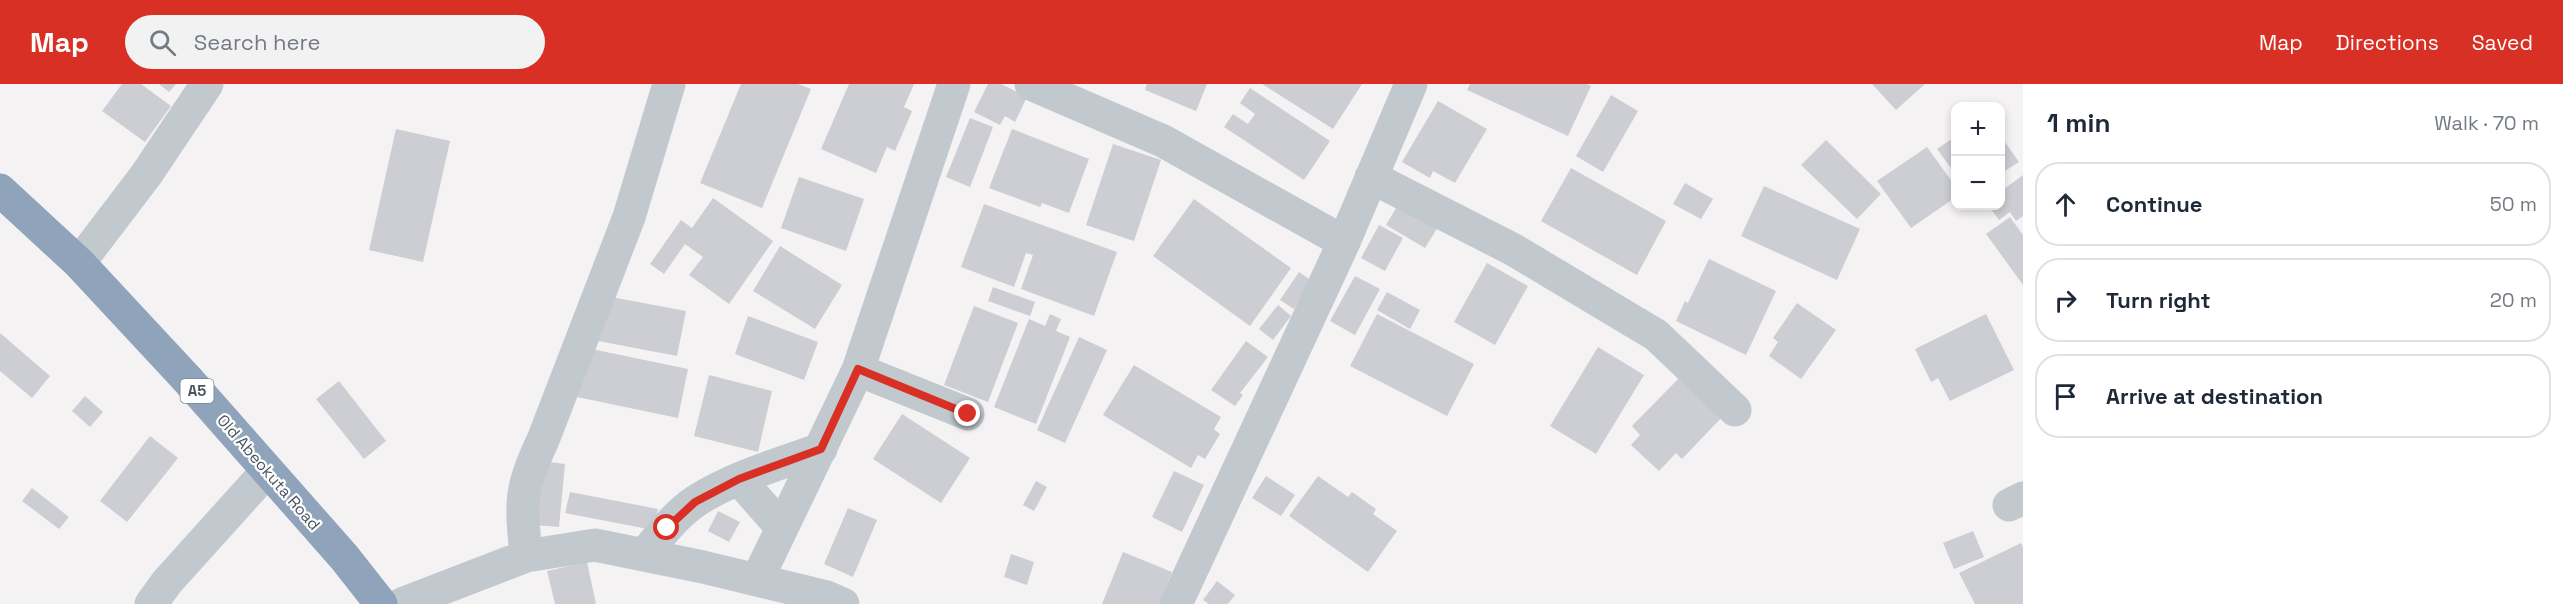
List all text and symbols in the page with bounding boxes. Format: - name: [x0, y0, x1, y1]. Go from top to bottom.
- search box: [125, 15, 545, 69]
- text: Map: [30, 24, 89, 60]
- icon: search: [146, 26, 179, 59]
- text: Search here: [194, 28, 321, 56]
- text: Map: [2259, 29, 2303, 56]
- text: Directions: [2336, 29, 2439, 56]
- text: Saved: [2472, 29, 2533, 56]
- map controls: [1951, 102, 2005, 210]
- button: +: [1951, 102, 2005, 156]
- text: 1 min: [2047, 106, 2111, 140]
- text: Walk · 70 m: [2434, 110, 2539, 136]
- button: −: [1951, 156, 2005, 210]
- icon: ahead: [2049, 188, 2082, 221]
- text: Continue: [2106, 190, 2202, 218]
- text: 50 m: [2490, 191, 2537, 217]
- icon: right: [2049, 284, 2082, 317]
- text: Turn right: [2106, 286, 2211, 314]
- text: 20 m: [2490, 287, 2537, 313]
- road number: A5: [180, 379, 214, 403]
- icon: arrive: [2049, 380, 2082, 413]
- text: Arrive at destination: [2106, 382, 2323, 410]
- route end: [954, 400, 980, 426]
- street label: Old Abeokuta Road: [213, 410, 325, 535]
- route start: [653, 514, 679, 540]

